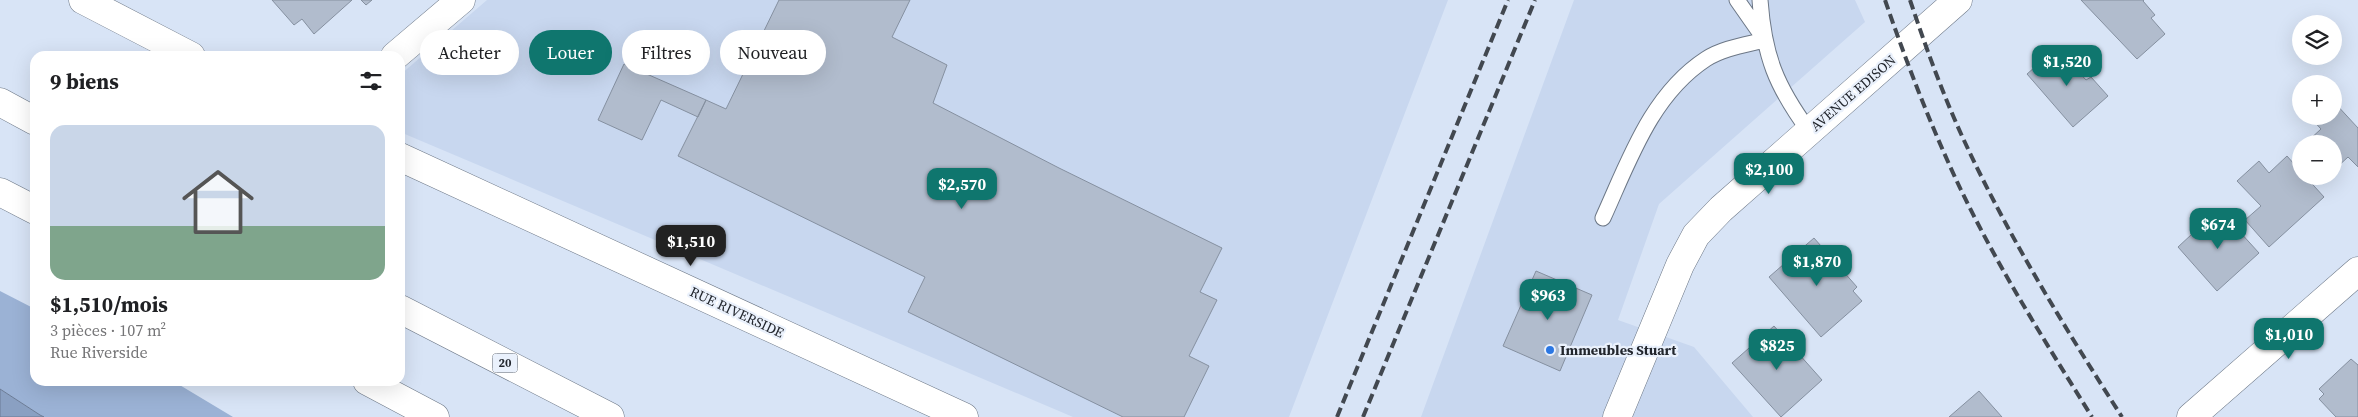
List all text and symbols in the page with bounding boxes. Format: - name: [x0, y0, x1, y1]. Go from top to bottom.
- map controls: [2292, 15, 2342, 185]
- button: layers: [2292, 15, 2342, 65]
- chip: Acheter: [420, 30, 519, 75]
- chip: Louer: [529, 30, 612, 75]
- chip: Filtres: [622, 30, 710, 75]
- chip: Nouveau: [720, 30, 826, 75]
- pin: $1,520: [2026, 44, 2108, 87]
- street label: AVENUE EDISON: [1806, 50, 1900, 136]
- text: $1,520: [2043, 50, 2091, 72]
- text: 9 biens: [50, 67, 119, 96]
- icon: filters: [357, 67, 385, 95]
- button: +: [2292, 75, 2342, 125]
- button: −: [2292, 135, 2342, 185]
- pin: $2,100: [1728, 152, 1810, 195]
- icon: home: [173, 157, 263, 247]
- text: $2,100: [1745, 158, 1793, 180]
- pin: $2,570: [921, 168, 1003, 210]
- text: $2,570: [938, 173, 986, 195]
- pin: $674: [2188, 208, 2248, 250]
- text: $674: [2201, 213, 2235, 235]
- pin: $1,510: [650, 224, 732, 267]
- text: $1,510: [667, 230, 715, 252]
- pin: $1,870: [1776, 244, 1858, 287]
- text: $1,870: [1793, 250, 1841, 272]
- pin: $963: [1518, 278, 1578, 321]
- street label: RUE RIVERSIDE: [687, 281, 787, 343]
- text: $963: [1531, 284, 1565, 306]
- text: $1,510/mois: [50, 290, 168, 319]
- pin: $1,010: [2248, 318, 2330, 360]
- text: 3 pièces · 107 m²: [50, 319, 166, 341]
- text: $1,010: [2265, 323, 2313, 345]
- pin: $825: [1747, 328, 1807, 371]
- text: $825: [1760, 334, 1794, 356]
- place label: Immeubles Stuart: [1560, 340, 1677, 360]
- text: Rue Riverside: [50, 341, 148, 363]
- marker: Immeubles Stuart: [1544, 344, 1556, 356]
- road number: 20: [492, 353, 518, 372]

